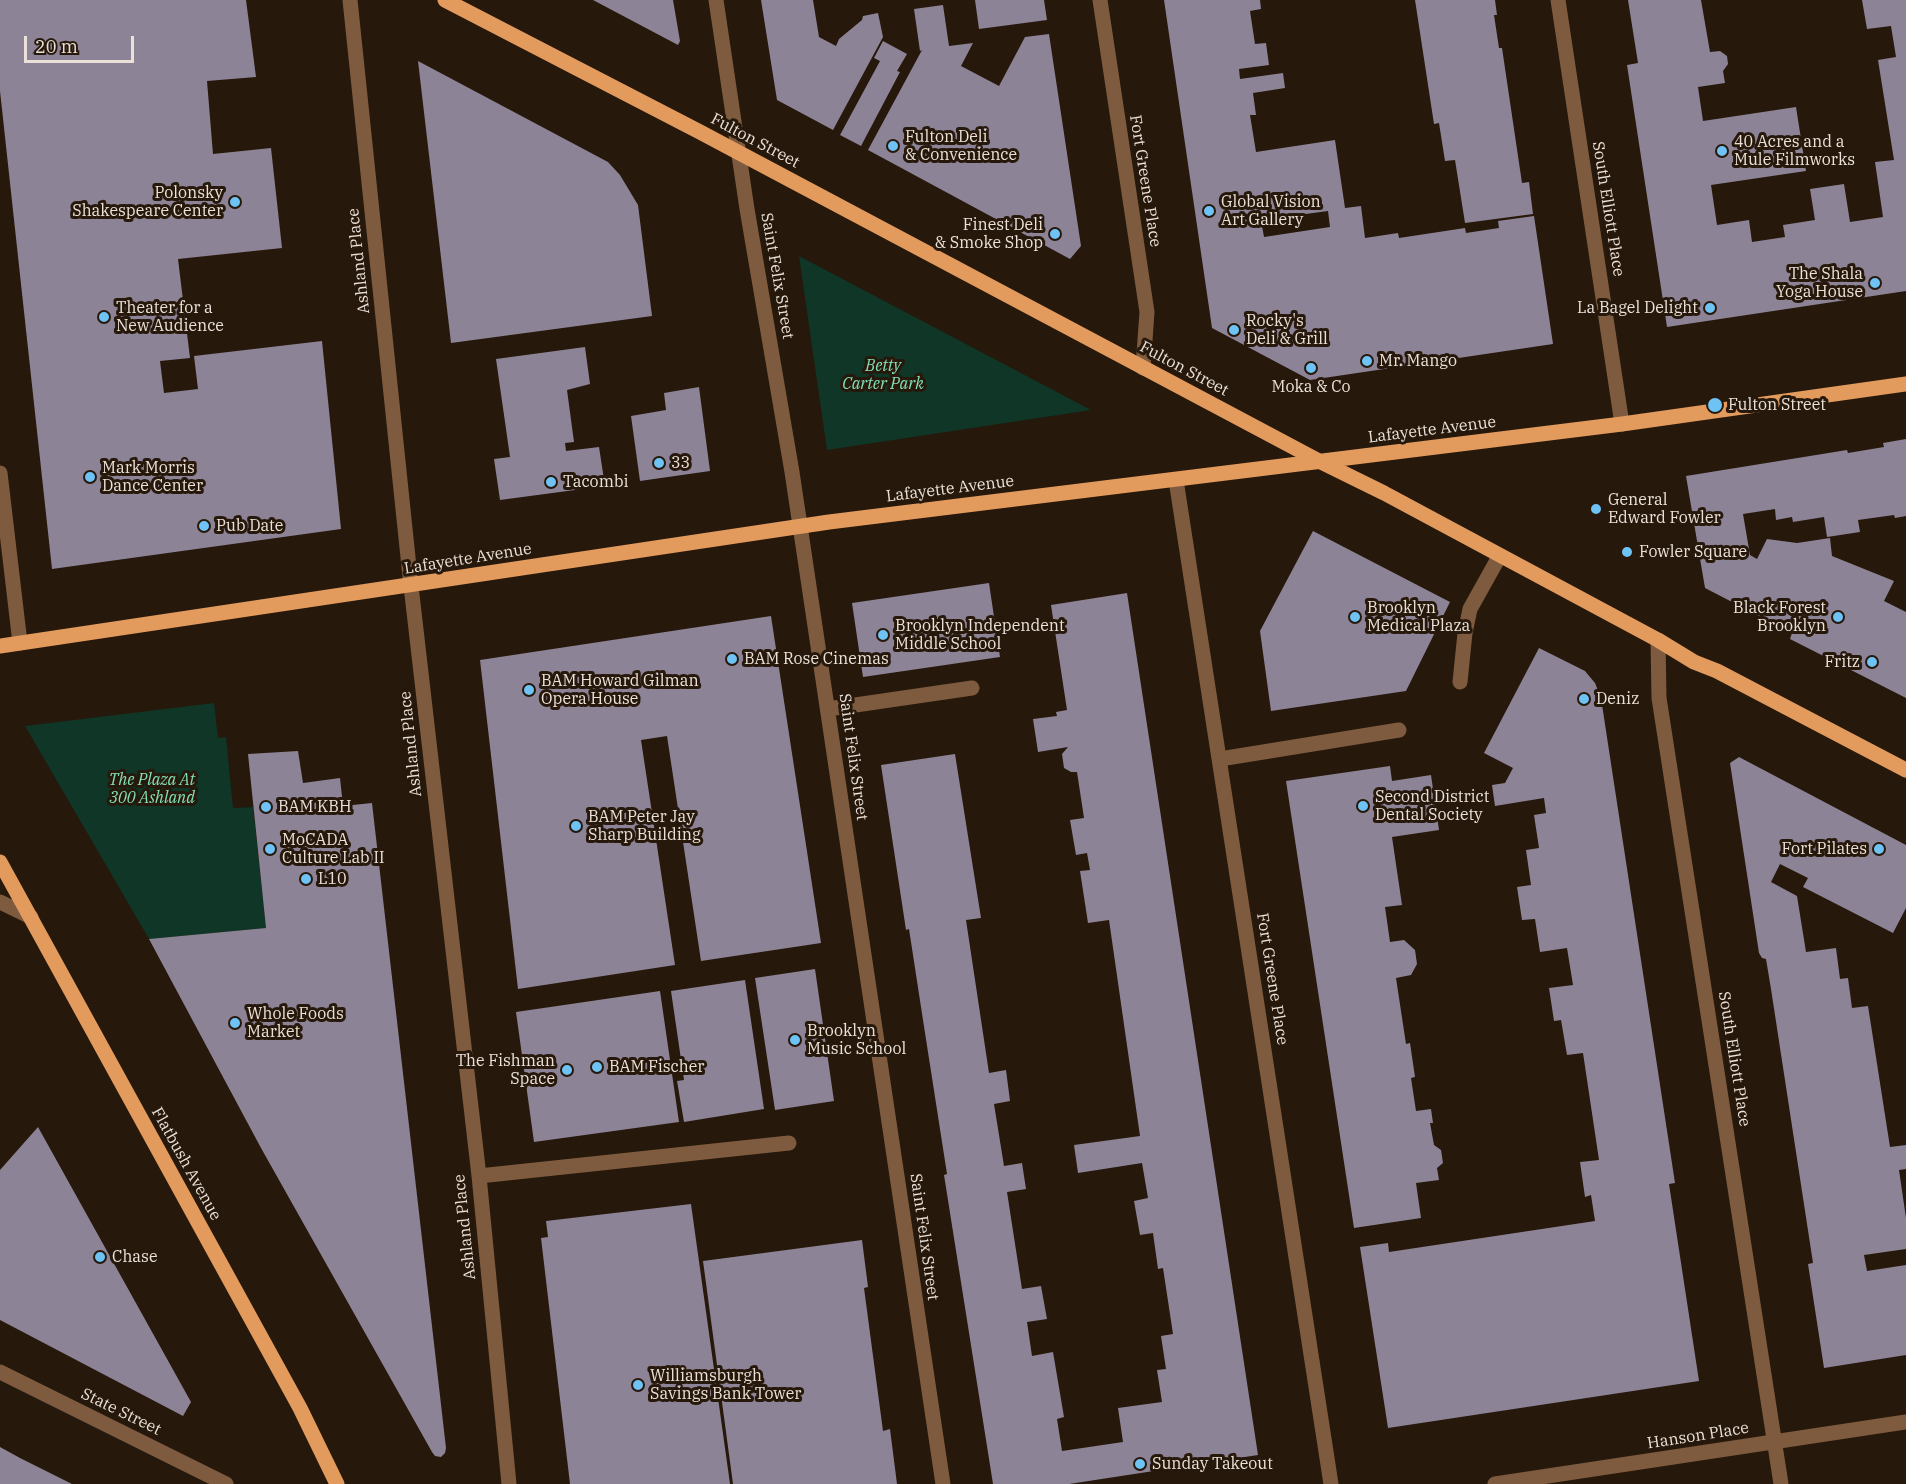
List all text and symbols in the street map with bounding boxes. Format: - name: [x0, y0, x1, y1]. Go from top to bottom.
- scale bar: [27, 24, 136, 62]
- text: 20 m: [35, 35, 78, 58]
- street label: Fulton Street: [707, 110, 803, 172]
- street label: Fort Greene Place: [1125, 114, 1165, 248]
- place label: Fulton Deli & Convenience: [905, 127, 1017, 165]
- place label: 40 Acres and a Mule Filmworks: [1734, 132, 1855, 170]
- marker: Fulton Deli & Convenience: [886, 139, 900, 153]
- street label: South Elliott Place: [1588, 140, 1628, 278]
- marker: 40 Acres and a Mule Filmworks: [1715, 144, 1729, 158]
- place label: Polonsky Shakespeare Center: [72, 183, 223, 221]
- place label: Global Vision Art Gallery: [1221, 192, 1321, 230]
- marker: Polonsky Shakespeare Center: [228, 195, 242, 209]
- marker: Global Vision Art Gallery: [1202, 204, 1216, 218]
- street label: Ashland Place: [344, 207, 374, 315]
- street label: Saint Felix Street: [756, 211, 798, 341]
- place label: Finest Deli & Smoke Shop: [935, 215, 1043, 253]
- marker: Finest Deli & Smoke Shop: [1048, 227, 1062, 241]
- place label: The Shala Yoga House: [1776, 264, 1863, 302]
- marker: The Shala Yoga House: [1868, 276, 1882, 290]
- place label: Theater for a New Audience: [116, 298, 224, 336]
- place label: La Bagel Delight: [1577, 298, 1698, 318]
- marker: La Bagel Delight: [1703, 301, 1717, 315]
- marker: Theater for a New Audience: [97, 310, 111, 324]
- place label: Rocky's Deli & Grill: [1246, 311, 1328, 349]
- marker: Rocky's Deli & Grill: [1227, 323, 1241, 337]
- street label: Fulton Street: [1136, 338, 1232, 400]
- place label: Mr. Mango: [1379, 351, 1457, 371]
- marker: Mr. Mango: [1360, 354, 1374, 368]
- park label: Betty Carter Park: [842, 356, 924, 394]
- marker: Moka & Co: [1304, 361, 1318, 375]
- place label: Moka & Co: [1271, 377, 1351, 397]
- place label: Fulton Street: [1728, 395, 1826, 415]
- marker: Fulton Street: [1706, 396, 1724, 414]
- street label: Lafayette Avenue: [1367, 413, 1497, 447]
- place label: 33: [671, 453, 690, 473]
- marker: 33: [652, 456, 666, 470]
- place label: Mark Morris Dance Center: [102, 458, 203, 496]
- marker: Mark Morris Dance Center: [83, 470, 97, 484]
- place label: Tacombi: [563, 472, 629, 492]
- street label: Lafayette Avenue: [885, 472, 1015, 506]
- marker: Tacombi: [544, 475, 558, 489]
- place label: General Edward Fowler: [1608, 490, 1721, 528]
- marker: General Edward Fowler: [1589, 502, 1603, 516]
- place label: Pub Date: [216, 516, 283, 536]
- marker: Pub Date: [197, 519, 211, 533]
- street label: Lafayette Avenue: [403, 539, 533, 579]
- place label: Fowler Square: [1639, 542, 1747, 562]
- marker: Fowler Square: [1620, 545, 1634, 559]
- place label: Brooklyn Medical Plaza: [1367, 598, 1470, 636]
- place label: Black Forest Brooklyn: [1733, 598, 1826, 636]
- marker: Brooklyn Medical Plaza: [1348, 610, 1362, 624]
- marker: Black Forest Brooklyn: [1831, 610, 1845, 624]
- place label: Brooklyn Independent Middle School: [895, 616, 1065, 654]
- marker: Brooklyn Independent Middle School: [876, 628, 890, 642]
- place label: BAM Rose Cinemas: [744, 649, 889, 669]
- marker: BAM Rose Cinemas: [725, 652, 739, 666]
- place label: Fritz: [1824, 652, 1860, 672]
- marker: Fritz: [1865, 655, 1879, 669]
- place label: BAM Howard Gilman Opera House: [541, 671, 699, 709]
- marker: BAM Howard Gilman Opera House: [522, 683, 536, 697]
- place label: Deniz: [1596, 689, 1639, 709]
- street label: Ashland Place: [396, 690, 426, 798]
- street label: Saint Felix Street: [835, 692, 871, 822]
- marker: Deniz: [1577, 692, 1591, 706]
- park label: The Plaza At 300 Ashland: [109, 770, 195, 808]
- place label: Second District Dental Society: [1375, 787, 1489, 825]
- place label: BAM KBH: [278, 797, 352, 817]
- marker: Second District Dental Society: [1356, 799, 1370, 813]
- marker: BAM KBH: [259, 800, 273, 814]
- place label: BAM Peter Jay Sharp Building: [588, 807, 701, 845]
- marker: BAM Peter Jay Sharp Building: [569, 819, 583, 833]
- place label: MoCADA Culture Lab II: [282, 830, 384, 868]
- place label: Fort Pilates: [1782, 839, 1867, 859]
- marker: MoCADA Culture Lab II: [263, 842, 277, 856]
- marker: Fort Pilates: [1872, 842, 1886, 856]
- place label: L10: [318, 869, 347, 889]
- marker: L10: [299, 872, 313, 886]
- street label: Fort Greene Place: [1252, 912, 1292, 1046]
- street label: South Elliott Place: [1714, 990, 1754, 1128]
- place label: Whole Foods Market: [247, 1004, 344, 1042]
- marker: Whole Foods Market: [228, 1016, 242, 1030]
- place label: Brooklyn Music School: [807, 1021, 906, 1059]
- marker: Brooklyn Music School: [788, 1033, 802, 1047]
- place label: The Fishman Space: [456, 1051, 555, 1089]
- place label: BAM Fischer: [609, 1057, 704, 1077]
- marker: BAM Fischer: [590, 1060, 604, 1074]
- marker: The Fishman Space: [560, 1063, 574, 1077]
- street label: Flatbush Avenue: [147, 1104, 225, 1224]
- street label: Saint Felix Street: [906, 1172, 942, 1302]
- street label: Ashland Place: [450, 1173, 480, 1281]
- place label: Chase: [112, 1247, 157, 1267]
- marker: Chase: [93, 1250, 107, 1264]
- place label: Williamsburgh Savings Bank Tower: [650, 1366, 801, 1404]
- marker: Williamsburgh Savings Bank Tower: [631, 1378, 645, 1392]
- street label: State Street: [78, 1384, 164, 1440]
- street label: Hanson Place: [1646, 1418, 1750, 1454]
- place label: Sunday Takeout: [1152, 1454, 1273, 1474]
- marker: Sunday Takeout: [1133, 1457, 1147, 1471]

